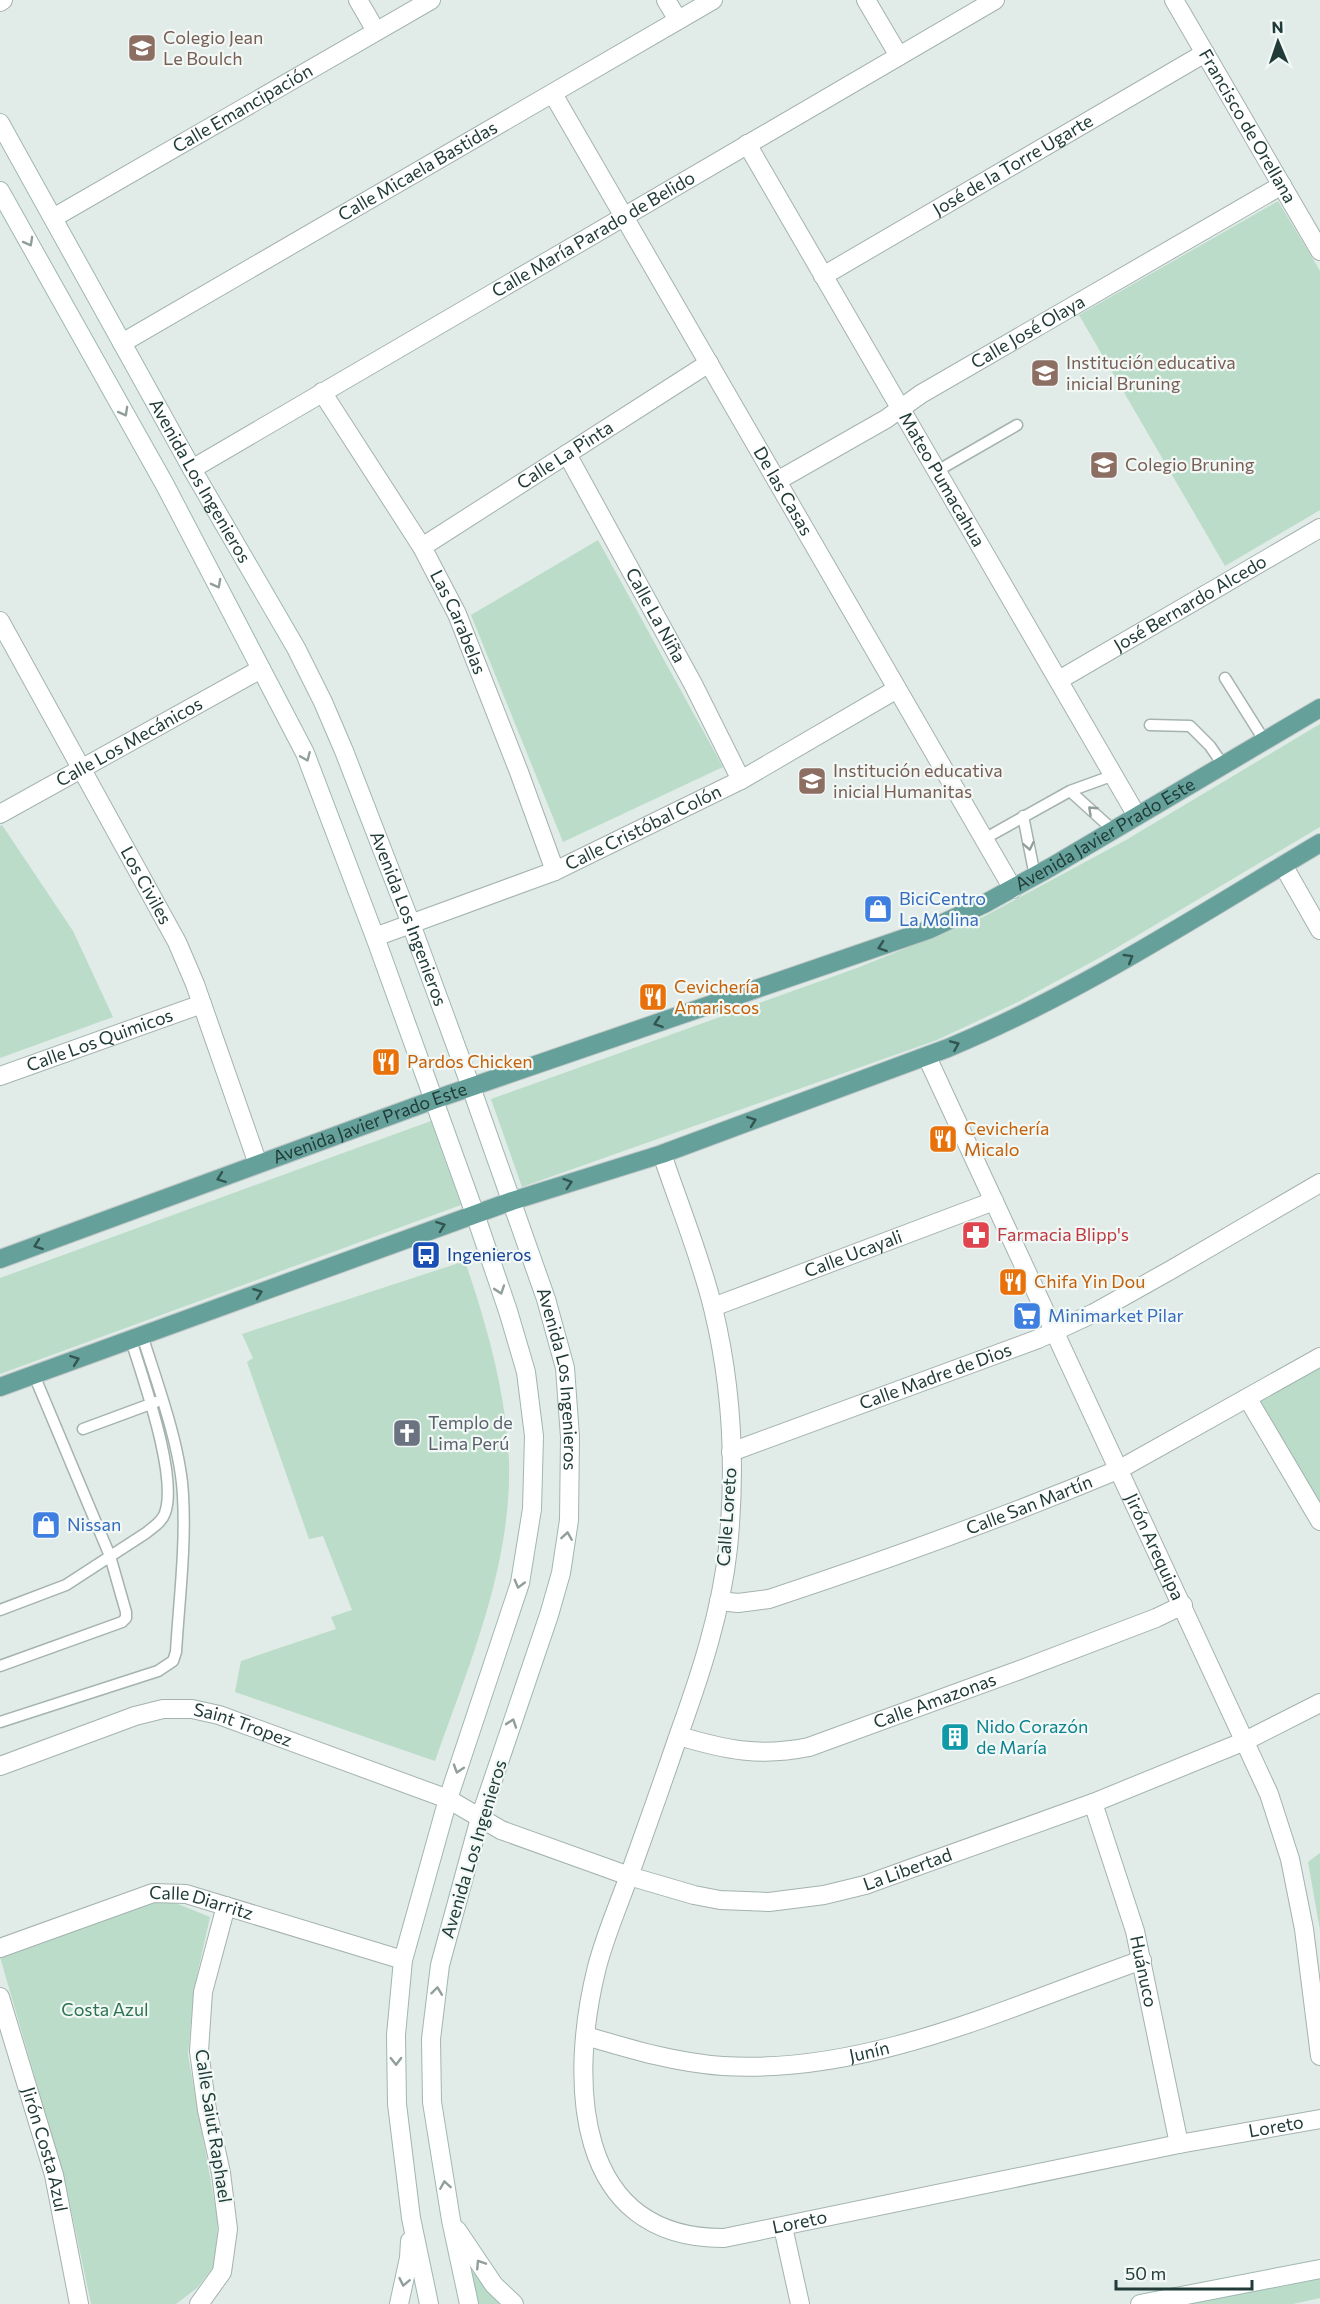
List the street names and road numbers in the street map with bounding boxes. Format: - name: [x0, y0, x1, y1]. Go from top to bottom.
- street label: Francisco de Orellana: [1195, 45, 1302, 207]
- street label: Calle Emancipación: [168, 59, 316, 157]
- street label: José de la Torre Ugarte: [928, 109, 1097, 220]
- street label: Calle Micaela Bastidas: [334, 116, 501, 225]
- street label: Calle María Parado de Belido: [487, 166, 699, 302]
- street label: Calle José Olaya: [967, 290, 1088, 373]
- street label: Avenida Los Ingenieros: [145, 395, 256, 567]
- street label: Mateo Pumacahua: [895, 408, 990, 550]
- street label: Calle La Pinta: [512, 415, 617, 493]
- street label: De las Casas: [749, 442, 818, 539]
- street label: José Bernardo Alcedo: [1109, 550, 1270, 656]
- street label: Calle La Niña: [621, 564, 691, 666]
- street label: Las Carabelas: [426, 566, 492, 677]
- street label: Calle Los Mecánicos: [52, 692, 206, 791]
- street label: Avenida Javier Prado Este: [1011, 772, 1199, 895]
- street label: Calle Cristóbal Colón: [561, 779, 725, 874]
- street label: Avenida Los Ingenieros: [366, 828, 452, 1009]
- street label: Los Civiles: [116, 842, 177, 928]
- street label: Calle Los Quimicos: [23, 1003, 176, 1076]
- street label: Avenida Javier Prado Este: [270, 1077, 469, 1168]
- street label: Calle Ucayali: [801, 1225, 905, 1282]
- street label: Avenida Los Ingenieros: [533, 1284, 582, 1471]
- street label: Calle Madre de Dios: [856, 1338, 1014, 1414]
- street label: Calle Loreto: [712, 1467, 740, 1567]
- street label: Calle San Martín: [963, 1470, 1095, 1539]
- street label: Jirón Arequipa: [1121, 1489, 1189, 1603]
- street label: Calle Amazonas: [870, 1668, 999, 1733]
- street label: Saint Tropez: [192, 1698, 295, 1751]
- street label: Avenida Los Ingenieros: [435, 1757, 511, 1941]
- street label: La Libertad: [860, 1843, 955, 1895]
- street label: Calle Diarritz: [149, 1881, 256, 1924]
- street label: Huánuco: [1126, 1933, 1162, 2009]
- street label: Junín: [847, 2036, 891, 2066]
- street label: Calle Saiut Raphael: [191, 2047, 237, 2204]
- street label: Jirón Costa Azul: [18, 2084, 73, 2214]
- street label: Loreto: [1247, 2110, 1305, 2141]
- street label: Loreto: [770, 2205, 829, 2238]

